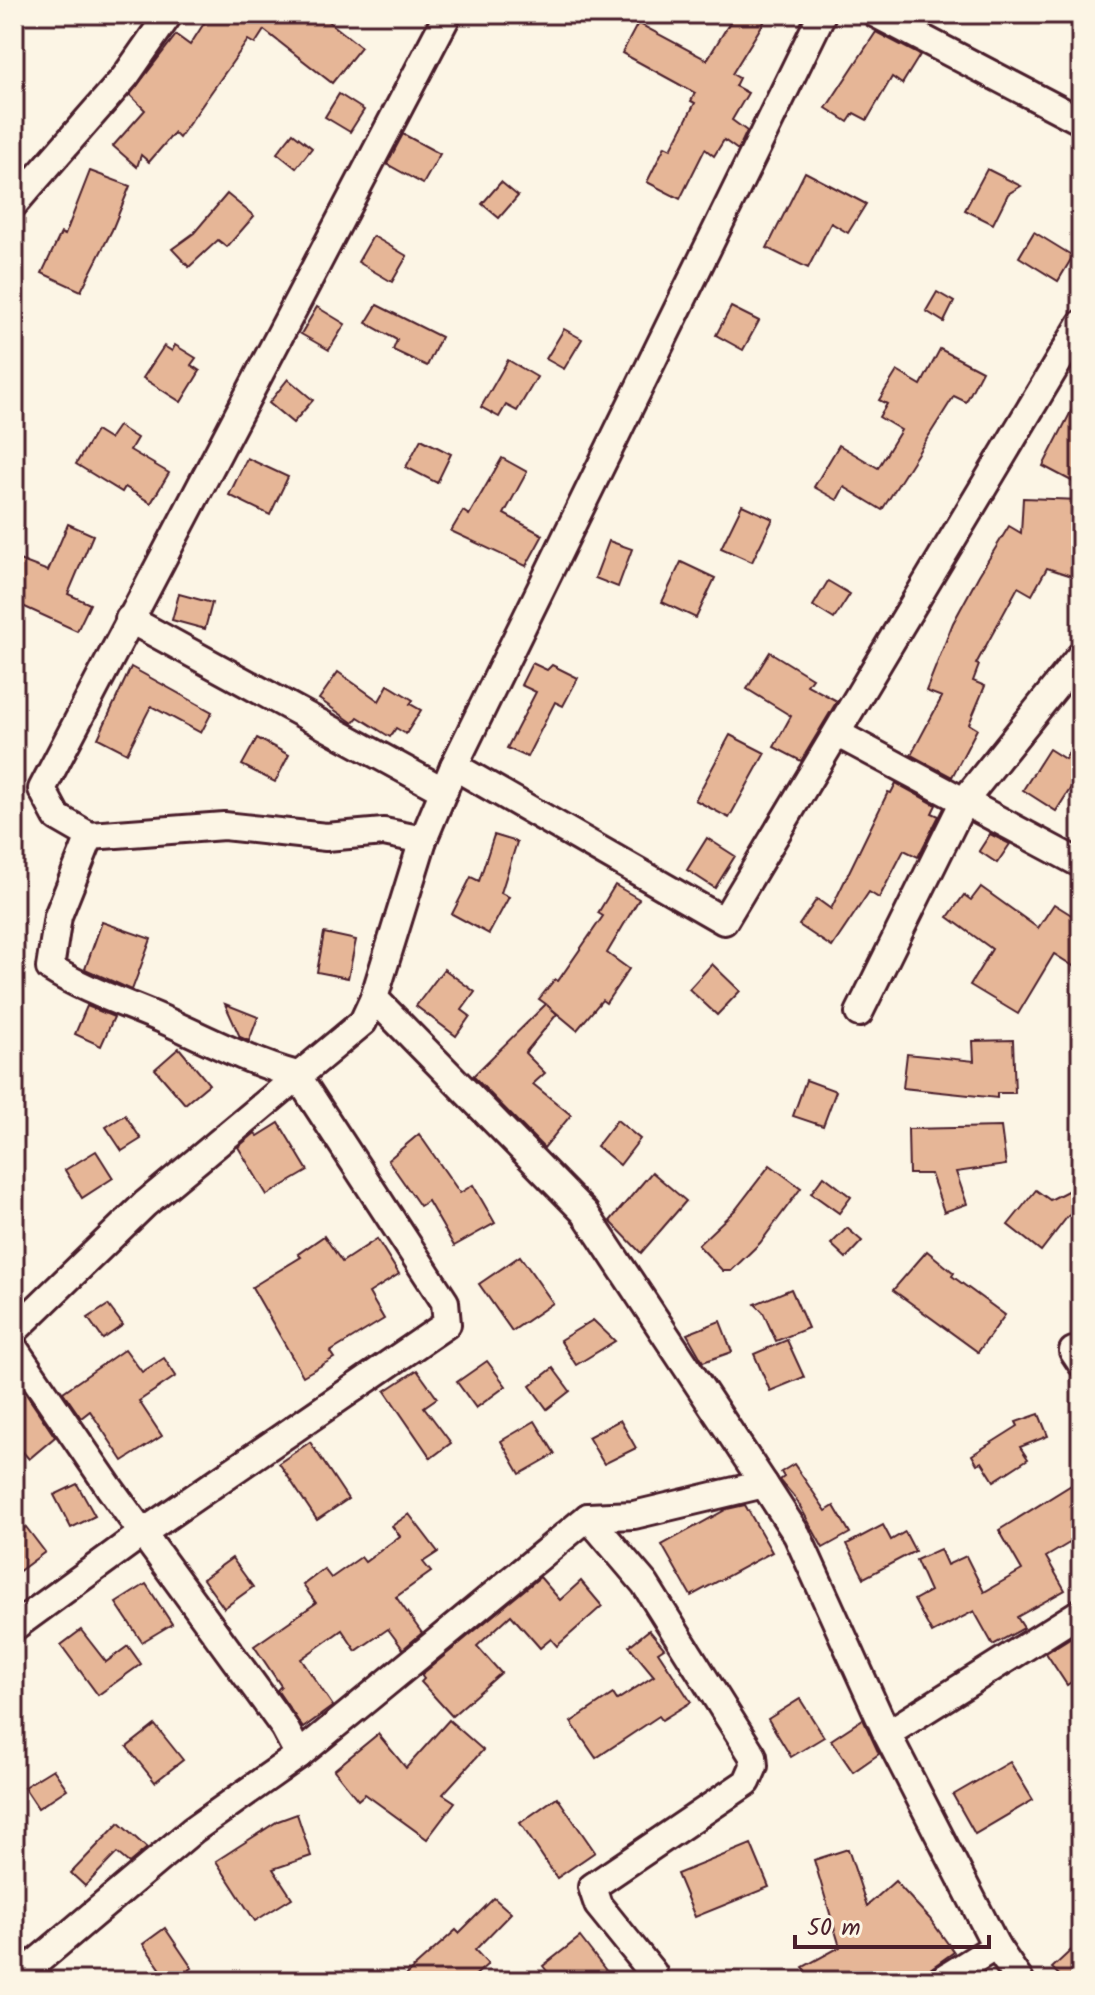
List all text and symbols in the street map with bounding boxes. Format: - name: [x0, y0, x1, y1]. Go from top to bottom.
- scale bar: [795, 1899, 989, 1949]
- text: 50 m: [807, 1909, 861, 1948]

